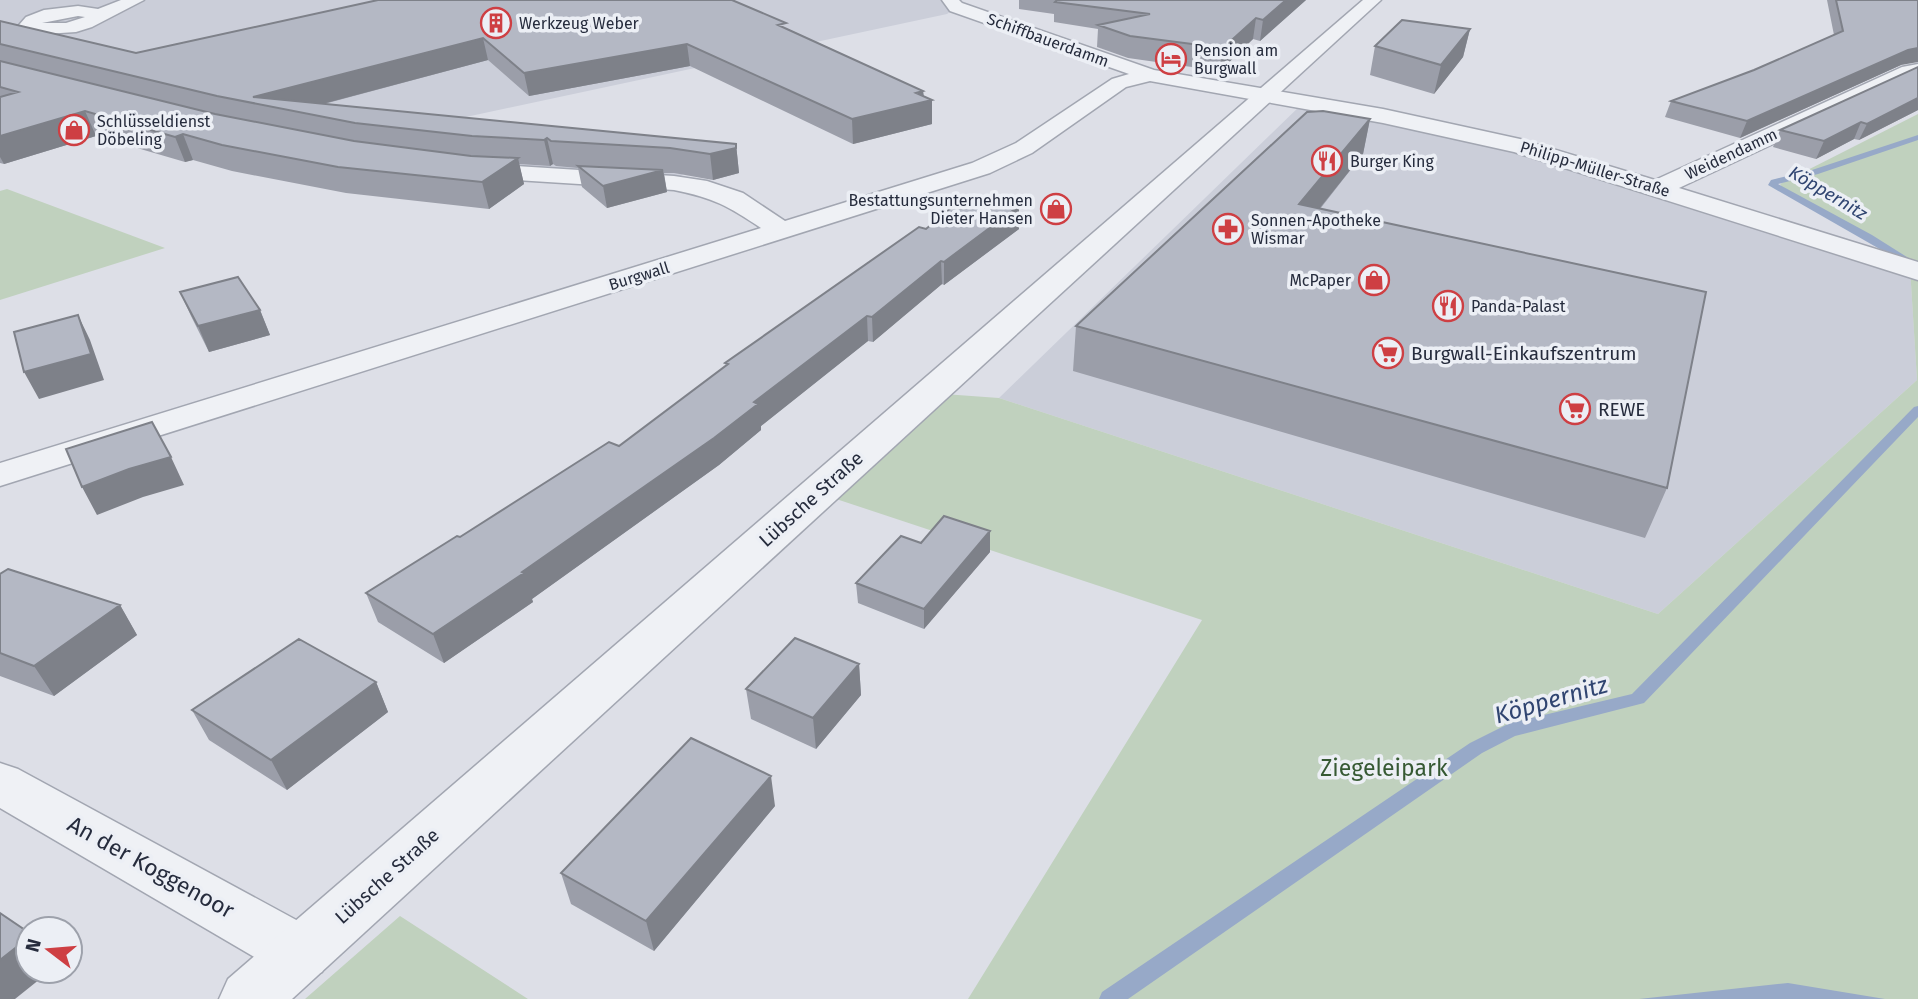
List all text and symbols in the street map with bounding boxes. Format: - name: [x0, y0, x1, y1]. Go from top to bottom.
- building icon: Werkzeug Weber: [479, 6, 513, 40]
- street label: Schiffbauerdamm: [984, 9, 1112, 71]
- place label: Werkzeug Weber: [519, 14, 640, 33]
- place label: Pension am Burgwall: [1194, 41, 1278, 78]
- hotel icon: Pension am Burgwall: [1154, 42, 1188, 76]
- place label: Schlüsseldienst Döbeling: [97, 112, 211, 149]
- shop icon: Schlüsseldienst Döbeling: [57, 113, 91, 147]
- street label: Weidendamm: [1682, 124, 1780, 184]
- street label: Philipp-Müller-Straße: [1518, 137, 1672, 201]
- restaurant icon: Burger King: [1310, 144, 1344, 178]
- place label: Burger King: [1350, 152, 1434, 171]
- water label: Köppernitz: [1785, 161, 1871, 225]
- place label: Bestattungsunternehmen Dieter Hansen: [848, 191, 1033, 228]
- shop icon: Bestattungsunternehmen Dieter Hansen: [1039, 192, 1073, 226]
- place label: Sonnen-Apotheke Wismar: [1251, 211, 1381, 248]
- pharmacy icon: Sonnen-Apotheke Wismar: [1211, 212, 1245, 246]
- street label: Burgwall: [606, 258, 672, 294]
- shop icon: McPaper: [1357, 263, 1391, 297]
- place label: McPaper: [1289, 271, 1352, 290]
- restaurant icon: Panda-Palast: [1431, 289, 1465, 323]
- place label: Panda-Palast: [1471, 297, 1566, 316]
- supermarket icon: Burgwall-Einkaufszentrum: [1371, 336, 1405, 370]
- place label: Burgwall-Einkaufszentrum: [1411, 342, 1637, 365]
- supermarket icon: REWE: [1558, 392, 1592, 426]
- place label: REWE: [1598, 398, 1646, 421]
- street label: Lübsche Straße: [754, 446, 868, 552]
- water label: Köppernitz: [1491, 670, 1611, 729]
- park label: Ziegeleipark: [1320, 754, 1448, 782]
- street label: An der Koggenoor: [63, 810, 239, 924]
- street label: Lübsche Straße: [330, 823, 444, 929]
- north arrow: [14, 915, 84, 985]
- text: N: [20, 936, 46, 955]

